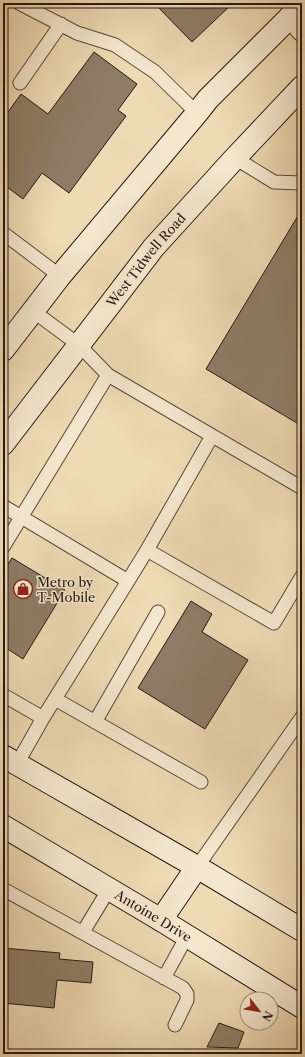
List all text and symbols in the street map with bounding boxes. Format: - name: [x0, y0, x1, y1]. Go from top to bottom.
- street label: West Tidwell Road: [102, 210, 189, 311]
- place label: Metro by T-Mobile: [37, 574, 95, 605]
- shop icon: Metro by T-Mobile: [12, 578, 34, 600]
- street label: Antoine Drive: [111, 886, 195, 945]
- north arrow: [239, 991, 279, 1031]
- text: N: [259, 1008, 276, 1024]

